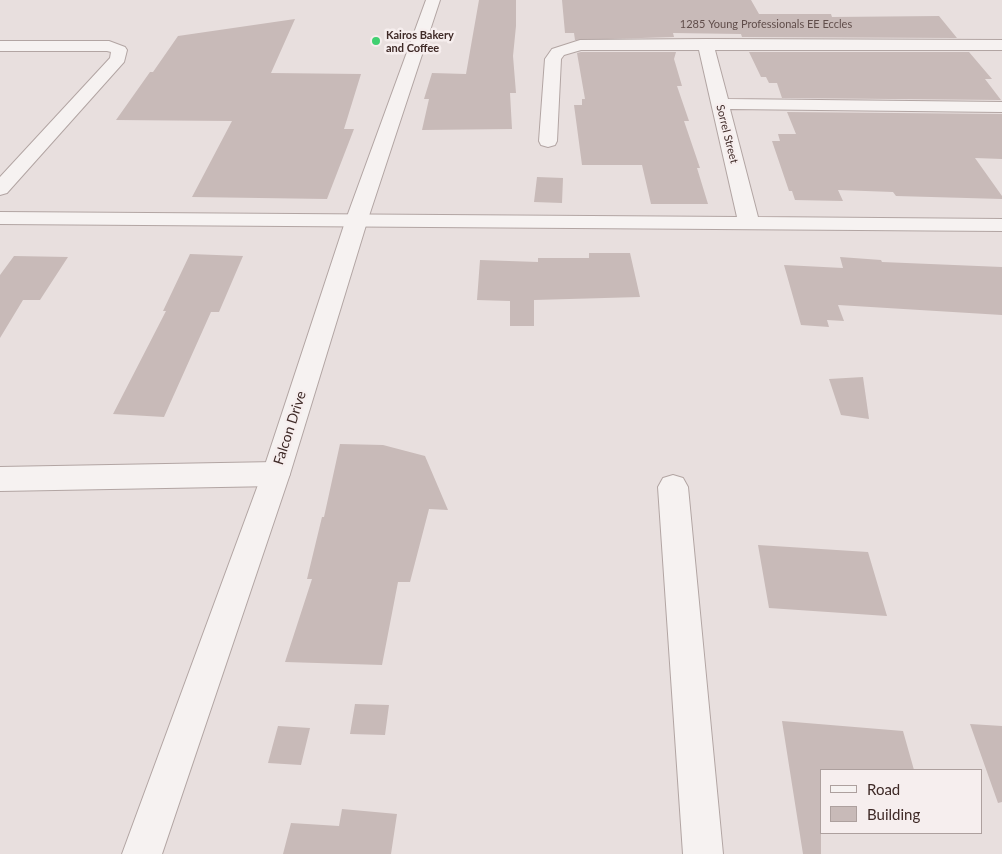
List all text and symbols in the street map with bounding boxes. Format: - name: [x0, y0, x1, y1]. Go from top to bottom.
- house number: 1285 Young Professionals EE Eccles: [680, 17, 852, 31]
- place label: Kairos Bakery and Coffee: [386, 28, 454, 54]
- marker: Kairos Bakery and Coffee: [370, 35, 382, 47]
- street label: Sorrel Street: [713, 103, 741, 165]
- street label: Falcon Drive: [270, 389, 310, 467]
- legend: [820, 769, 982, 834]
- text: Road: [867, 780, 900, 798]
- text: Building: [867, 805, 920, 823]

